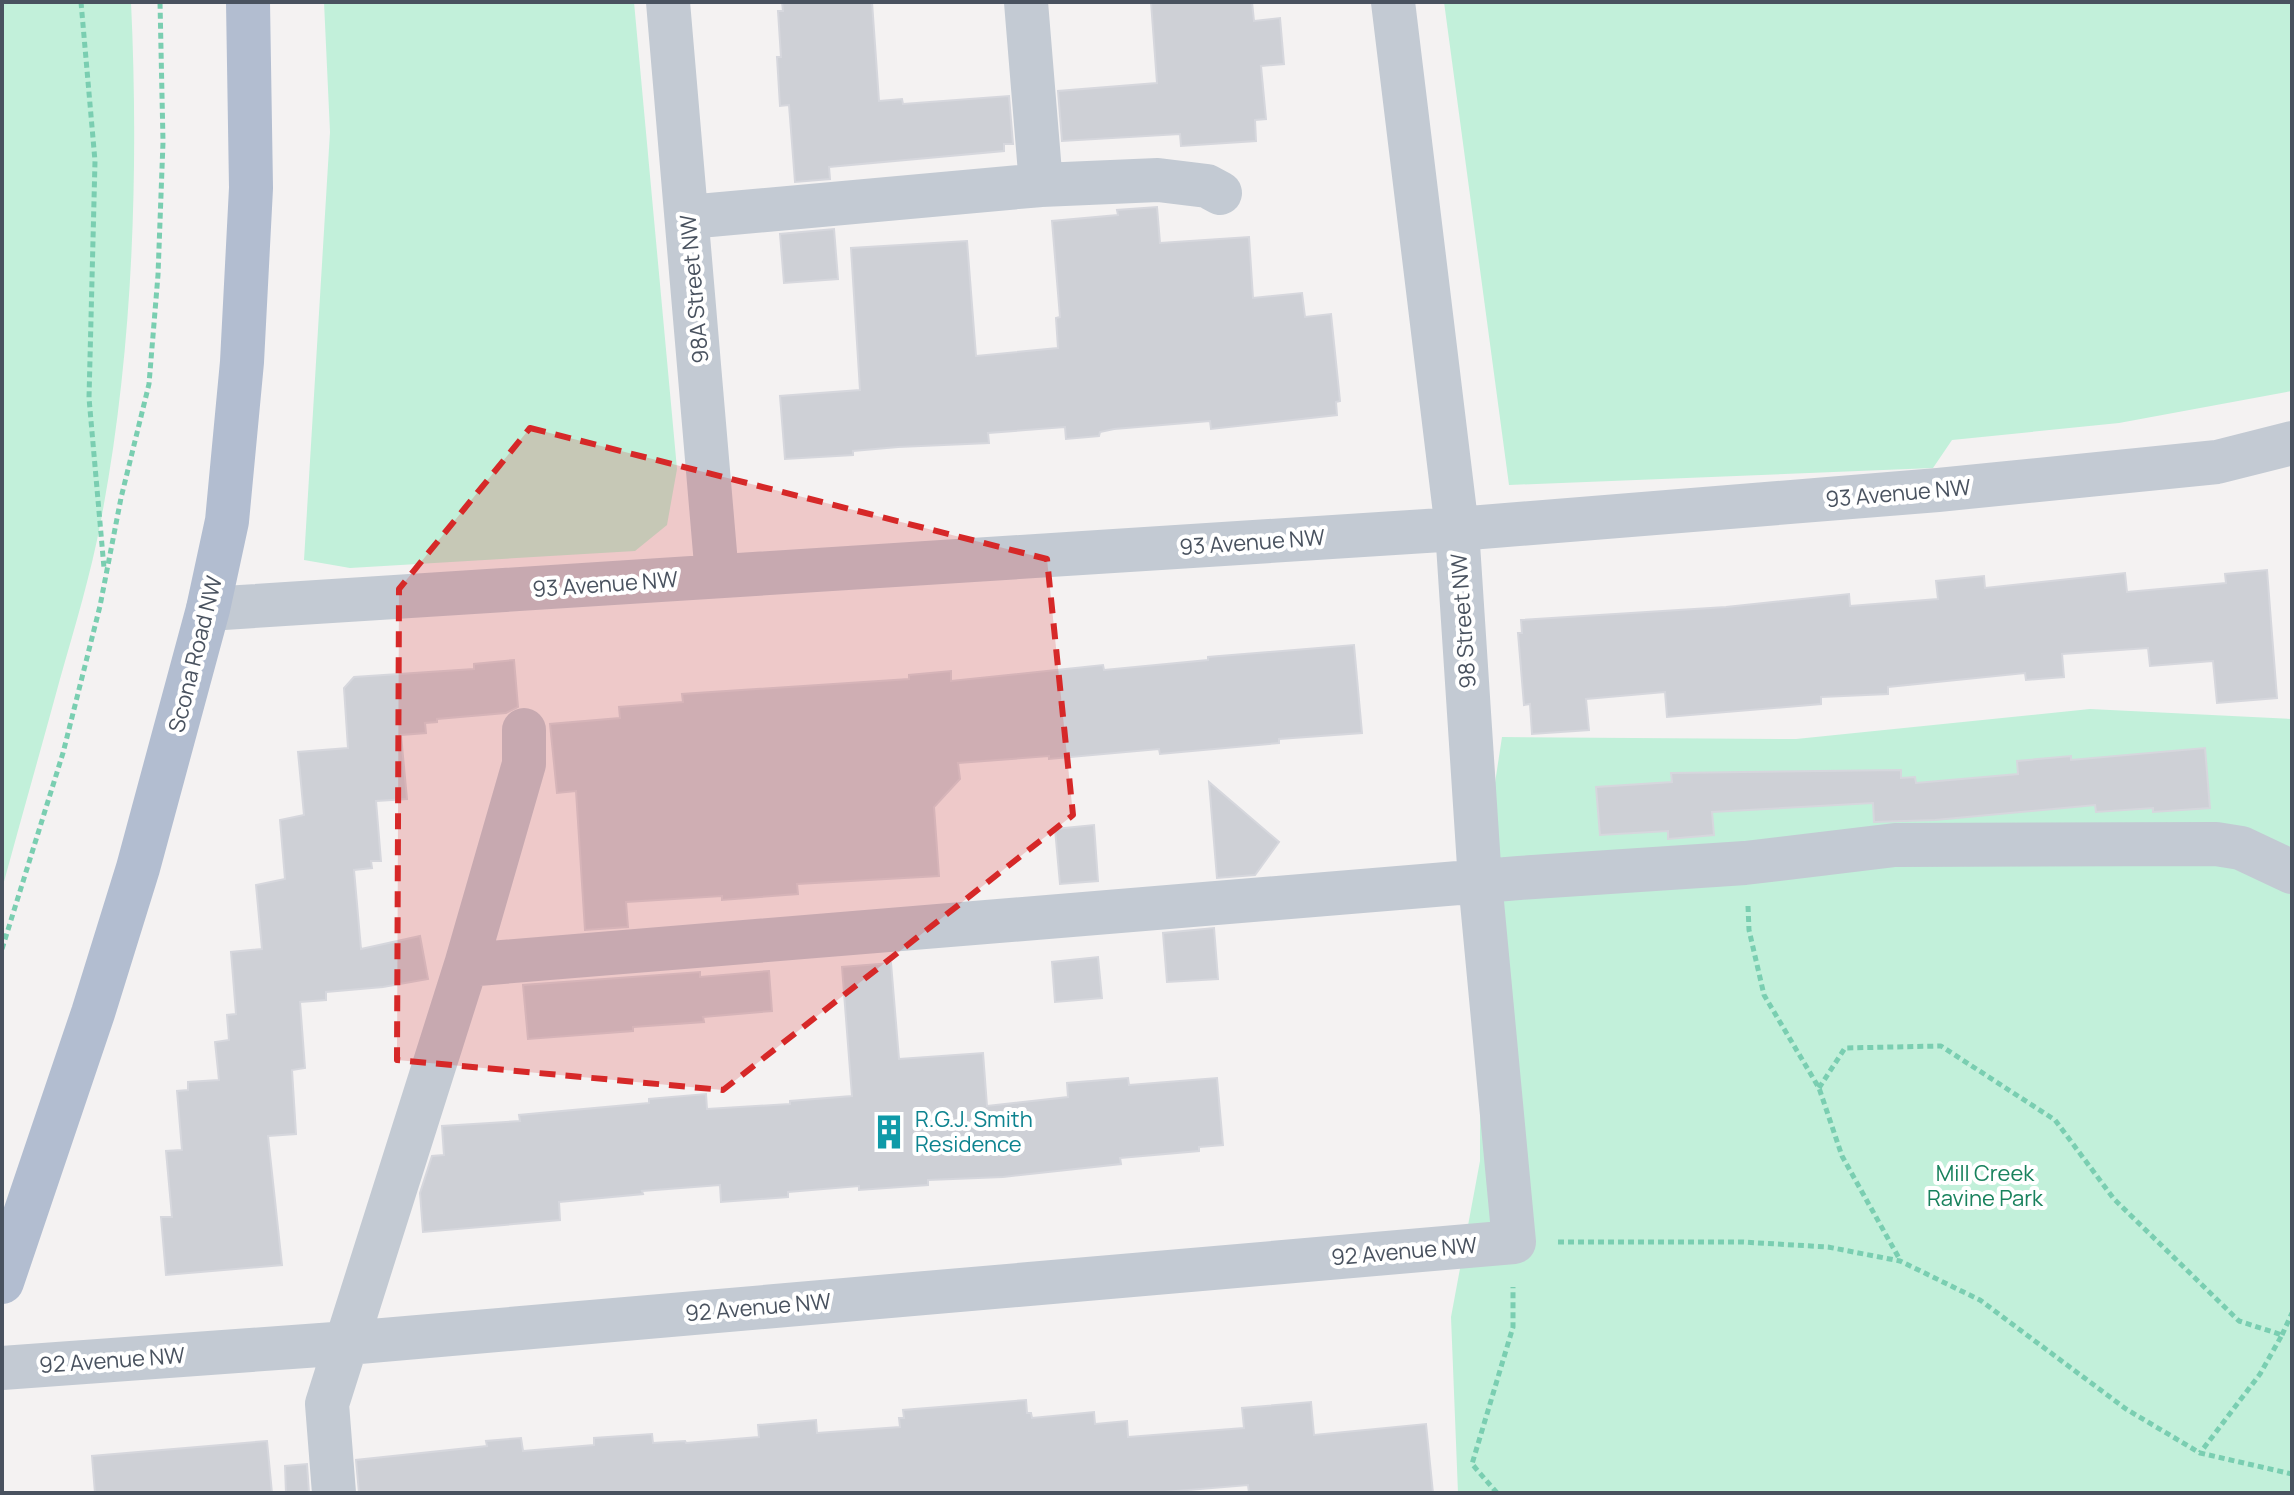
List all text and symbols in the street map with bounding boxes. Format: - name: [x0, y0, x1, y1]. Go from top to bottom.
- street label: 98A Street NW: [673, 213, 715, 365]
- street label: 93 Avenue NW: [1824, 472, 1972, 514]
- street label: 93 Avenue NW: [1178, 522, 1326, 562]
- street label: 98 Street NW: [1443, 552, 1483, 690]
- street label: 93 Avenue NW: [531, 564, 679, 604]
- street label: Scona Road NW: [161, 572, 229, 735]
- place label: R.G.J. Smith Residence: [915, 1104, 1033, 1159]
- building icon: R.G.J. Smith Residence: [870, 1113, 908, 1151]
- park label: Mill Creek Ravine Park: [1927, 1158, 2044, 1213]
- street label: 92 Avenue NW: [1330, 1230, 1478, 1272]
- street label: 92 Avenue NW: [684, 1286, 832, 1328]
- street label: 92 Avenue NW: [38, 1340, 186, 1380]

